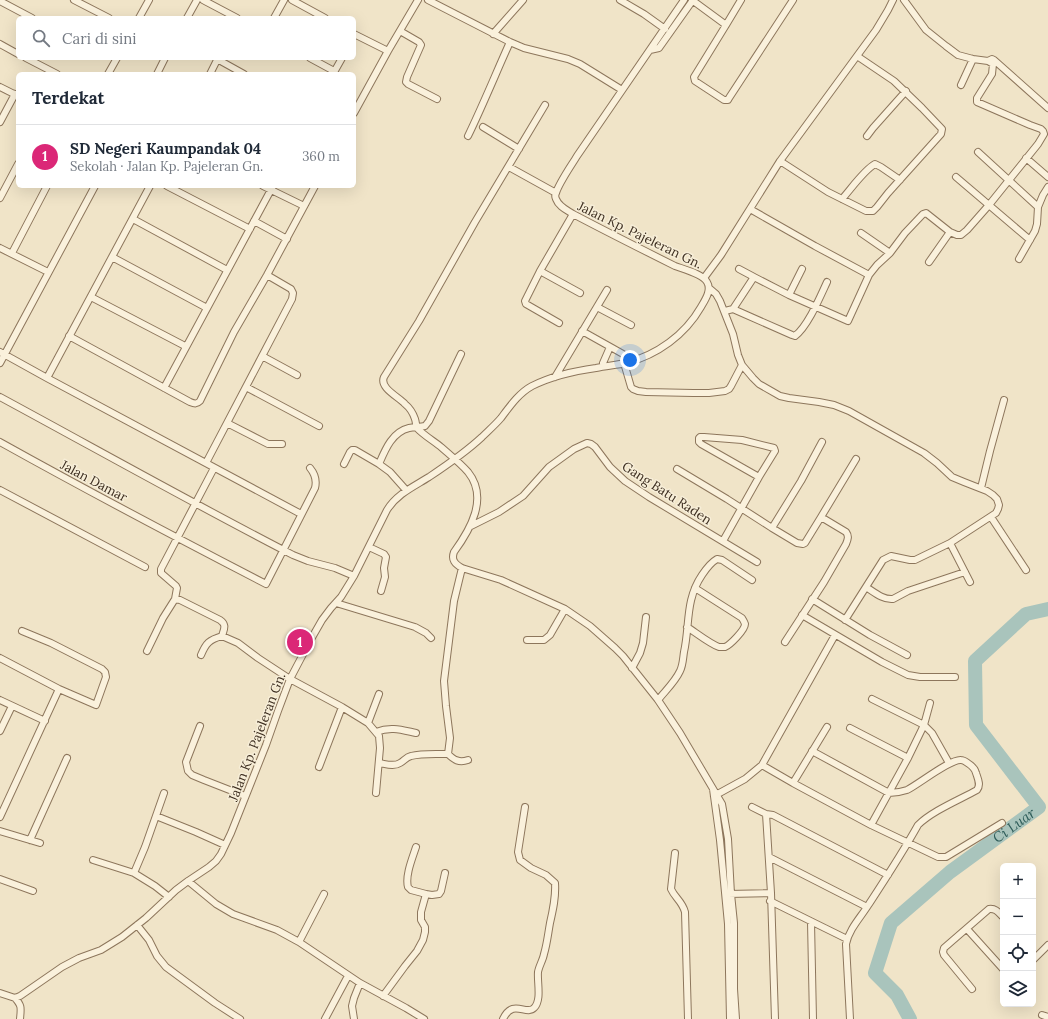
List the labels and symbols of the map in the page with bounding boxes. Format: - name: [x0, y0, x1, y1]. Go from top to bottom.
- street label: Jalan Kp. Pajeleran Gn.: [574, 197, 705, 273]
- your location: [620, 350, 640, 370]
- street label: Jalan Damar: [57, 456, 131, 506]
- street label: Gang Batu Raden: [619, 458, 715, 528]
- pin: 1: [287, 627, 313, 657]
- street label: Jalan Kp. Pajeleran Gn.: [224, 670, 289, 805]
- water label: Ci Luar: [989, 804, 1039, 847]

